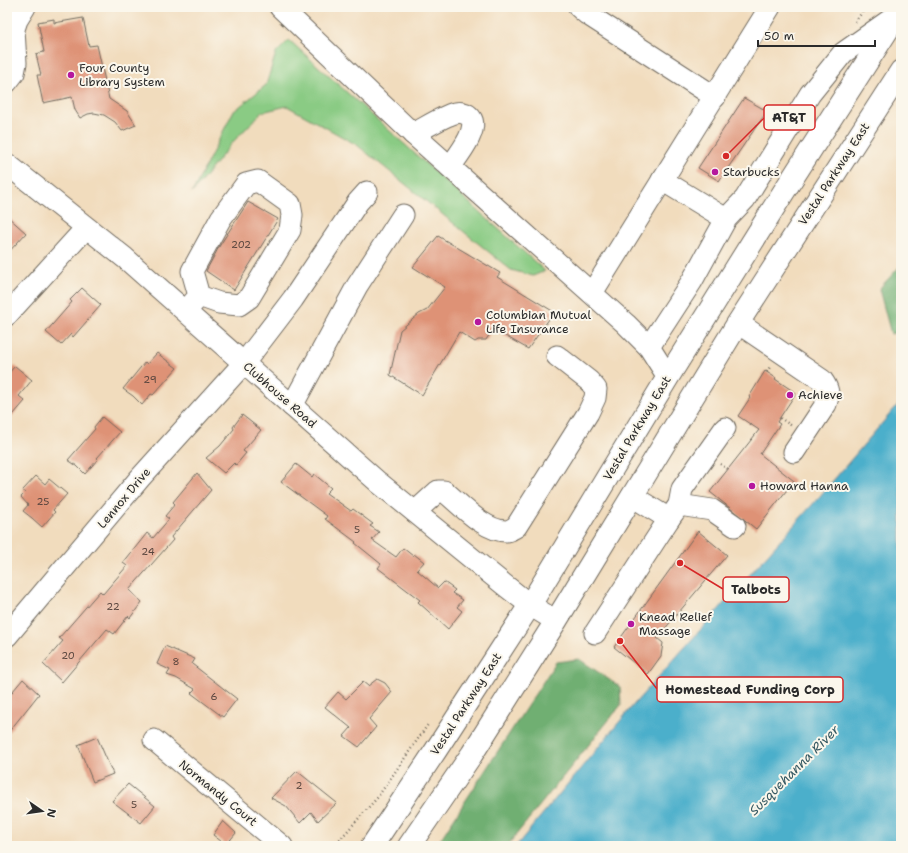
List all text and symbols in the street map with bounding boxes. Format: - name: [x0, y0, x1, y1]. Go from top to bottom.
- scale bar: [758, 22, 875, 48]
- text: 50 m: [764, 28, 794, 44]
- place label: Four County Library System: [79, 60, 165, 90]
- marker: Four County Library System: [66, 70, 76, 80]
- callout: AT&T: [764, 105, 815, 130]
- text: AT&T: [772, 109, 806, 126]
- street label: Vestal Parkway East: [795, 120, 873, 228]
- place label: Starbucks: [723, 164, 780, 180]
- marker: Starbucks: [710, 167, 720, 177]
- house number: 202: [231, 238, 251, 251]
- place label: Columbian Mutual Life Insurance: [486, 307, 592, 337]
- marker: Columbian Mutual Life Insurance: [473, 317, 483, 327]
- street label: Clubhouse Road: [240, 359, 321, 432]
- house number: 29: [143, 373, 157, 386]
- street label: Vestal Parkway East: [599, 373, 675, 483]
- place label: Achieve: [798, 387, 843, 403]
- marker: Achieve: [785, 390, 795, 400]
- street label: Lennox Drive: [94, 464, 154, 532]
- place label: Howard Hanna: [760, 478, 849, 494]
- marker: Howard Hanna: [747, 481, 757, 491]
- house number: 25: [37, 495, 49, 508]
- house number: 5: [354, 523, 360, 536]
- house number: 24: [141, 545, 155, 558]
- callout: Talbots: [723, 577, 789, 602]
- text: Talbots: [731, 581, 781, 598]
- house number: 22: [106, 600, 120, 613]
- place label: Knead Relief Massage: [639, 609, 713, 639]
- marker: Knead Relief Massage: [626, 619, 636, 629]
- house number: 20: [61, 649, 75, 662]
- street label: Vestal Parkway East: [427, 650, 505, 758]
- house number: 8: [173, 655, 180, 668]
- callout: Homestead Funding Corp: [657, 677, 843, 702]
- text: Homestead Funding Corp: [665, 681, 835, 698]
- house number: 6: [211, 690, 218, 703]
- water label: Susquehanna River: [745, 721, 843, 819]
- street label: Normandy Court: [175, 756, 261, 830]
- house number: 2: [296, 779, 303, 792]
- north arrow: [22, 791, 62, 831]
- house number: 5: [131, 798, 137, 811]
- text: N: [43, 807, 60, 819]

